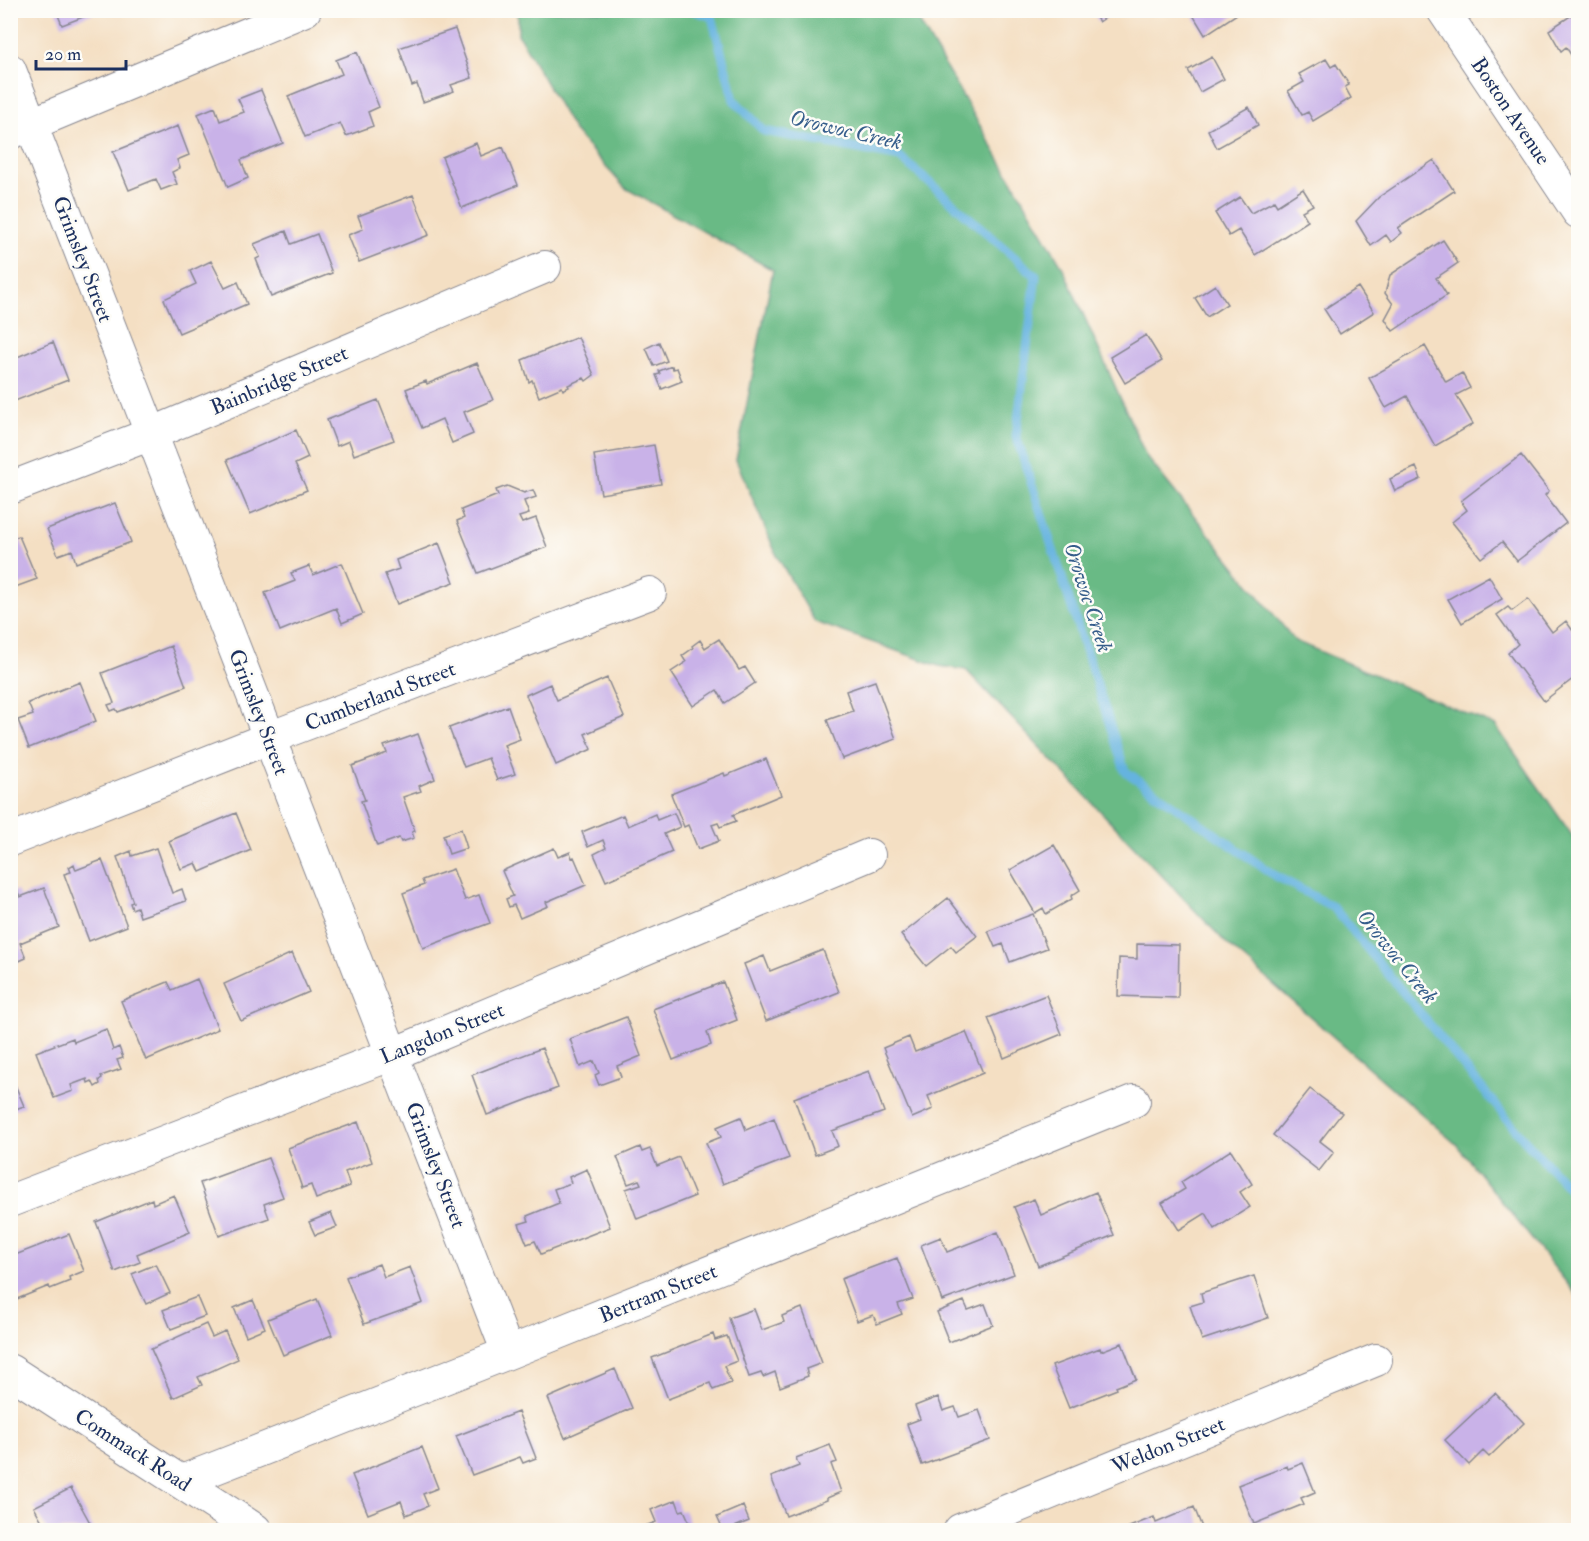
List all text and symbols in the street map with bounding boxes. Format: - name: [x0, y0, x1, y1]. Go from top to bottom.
- scale bar: [36, 33, 126, 71]
- text: 20 m: [45, 43, 81, 66]
- street label: Boston Avenue: [1465, 52, 1557, 170]
- water label: Orowoc Creek: [787, 103, 905, 156]
- street label: Grimsley Street: [46, 192, 119, 326]
- street label: Bainbridge Street: [206, 339, 352, 422]
- water label: Orowoc Creek: [1057, 539, 1119, 656]
- street label: Grimsley Street: [222, 645, 295, 779]
- street label: Cumberland Street: [301, 655, 460, 738]
- water label: Orowoc Creek: [1350, 903, 1444, 1010]
- street label: Langdon Street: [376, 996, 508, 1071]
- street label: Grimsley Street: [399, 1098, 472, 1232]
- street label: Bertram Street: [595, 1257, 721, 1329]
- street label: Commack Road: [69, 1403, 197, 1498]
- street label: Weldon Street: [1107, 1410, 1229, 1481]

